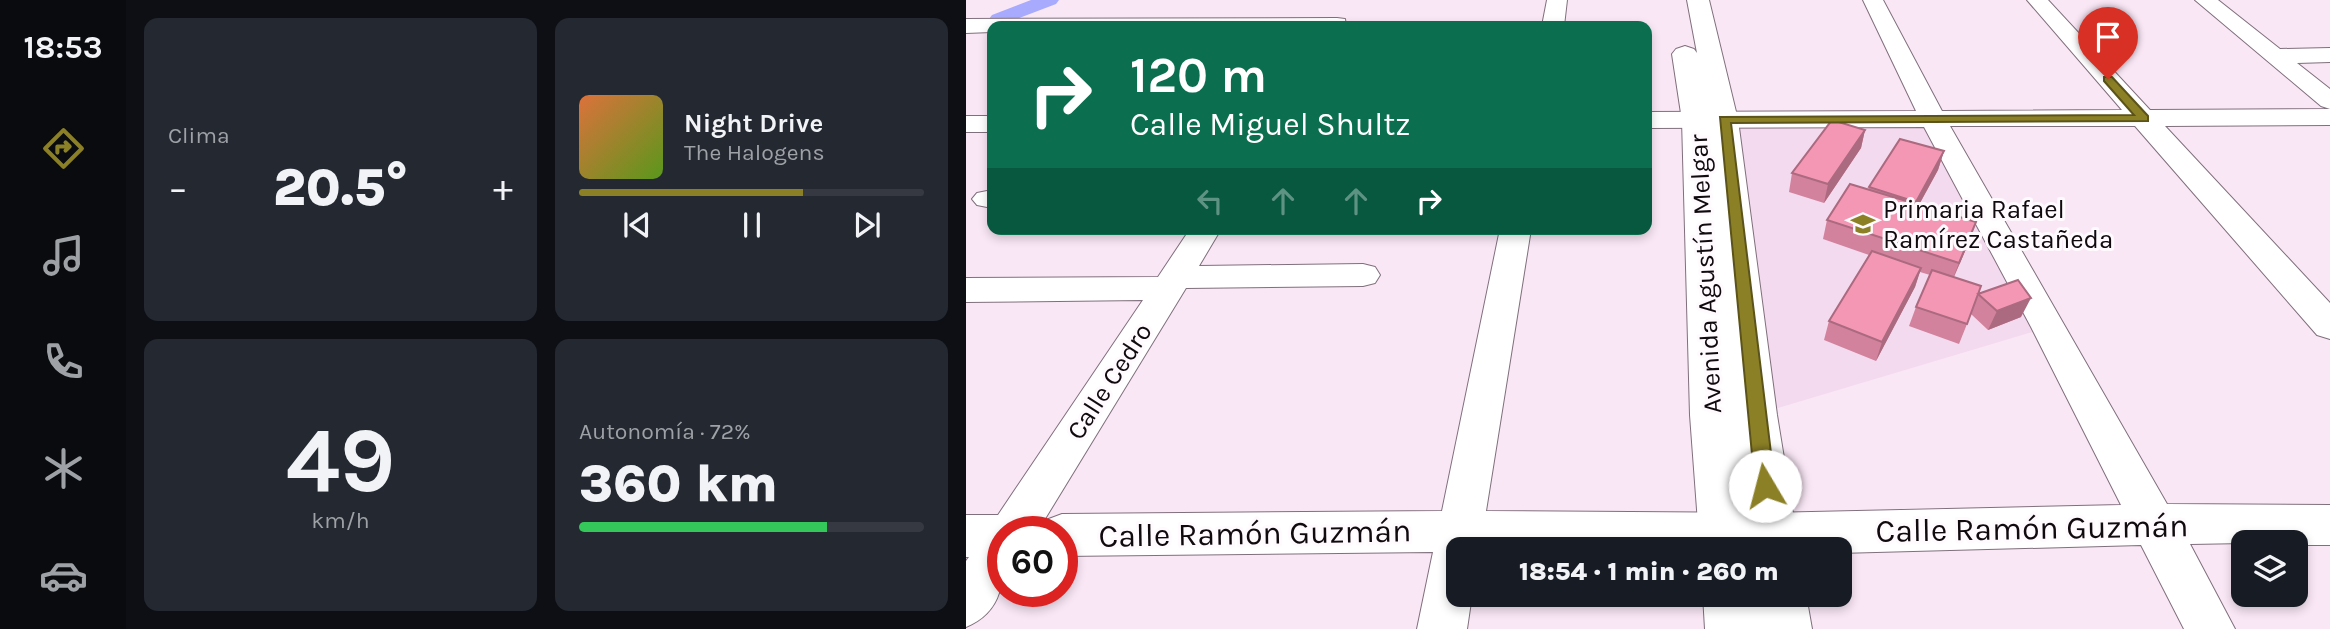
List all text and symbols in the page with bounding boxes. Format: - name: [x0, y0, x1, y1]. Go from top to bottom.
- pin: [2078, 7, 2138, 79]
- icon: arrive: [2089, 18, 2127, 56]
- text: 18:53: [23, 29, 103, 66]
- text: 120 m: [1130, 47, 1267, 104]
- icon: right: [1015, 49, 1106, 140]
- text: Calle Miguel Shultz: [1130, 106, 1410, 143]
- text: Night Drive: [684, 108, 823, 139]
- text: Clima: [168, 122, 230, 149]
- icon: directions: [39, 124, 88, 173]
- street label: Avenida Agustín Melgar: [1683, 133, 1728, 414]
- text: The Halogens: [684, 139, 824, 166]
- text: 20.5°: [273, 157, 408, 218]
- text: −: [168, 166, 188, 211]
- text: +: [493, 166, 513, 211]
- icon: left: [1191, 182, 1229, 220]
- icon: ahead: [1264, 182, 1302, 220]
- icon: ahead: [1337, 182, 1375, 220]
- icon: right: [1410, 182, 1448, 220]
- place label: Primaria Rafael Ramírez Castañeda: [1883, 194, 2113, 255]
- icon: previous: [618, 206, 656, 244]
- icon: pause: [733, 206, 771, 244]
- icon: next: [848, 206, 886, 244]
- school or university icon: Primaria Rafael Ramírez Castañeda: [1849, 210, 1877, 238]
- icon: music: [39, 231, 88, 280]
- street label: Calle Cedro: [1060, 317, 1159, 445]
- icon: phone: [39, 337, 88, 386]
- text: 49: [286, 408, 395, 514]
- text: Autonomía · 72%: [579, 418, 751, 445]
- icon: climate: [39, 444, 88, 493]
- position arrow: [1728, 449, 1802, 523]
- text: 360 km: [579, 453, 778, 514]
- text: km/h: [311, 507, 370, 534]
- street label: Calle Ramón Guzmán: [1875, 507, 2189, 550]
- street label: Calle Ramón Guzmán: [1098, 512, 1412, 555]
- speed limit sign: 60: [987, 516, 1078, 607]
- map controls: [2231, 530, 2308, 607]
- button: layers: [2231, 530, 2308, 607]
- icon: car: [39, 551, 88, 600]
- text: 18:54 · 1 min · 260 m: [1519, 556, 1779, 587]

